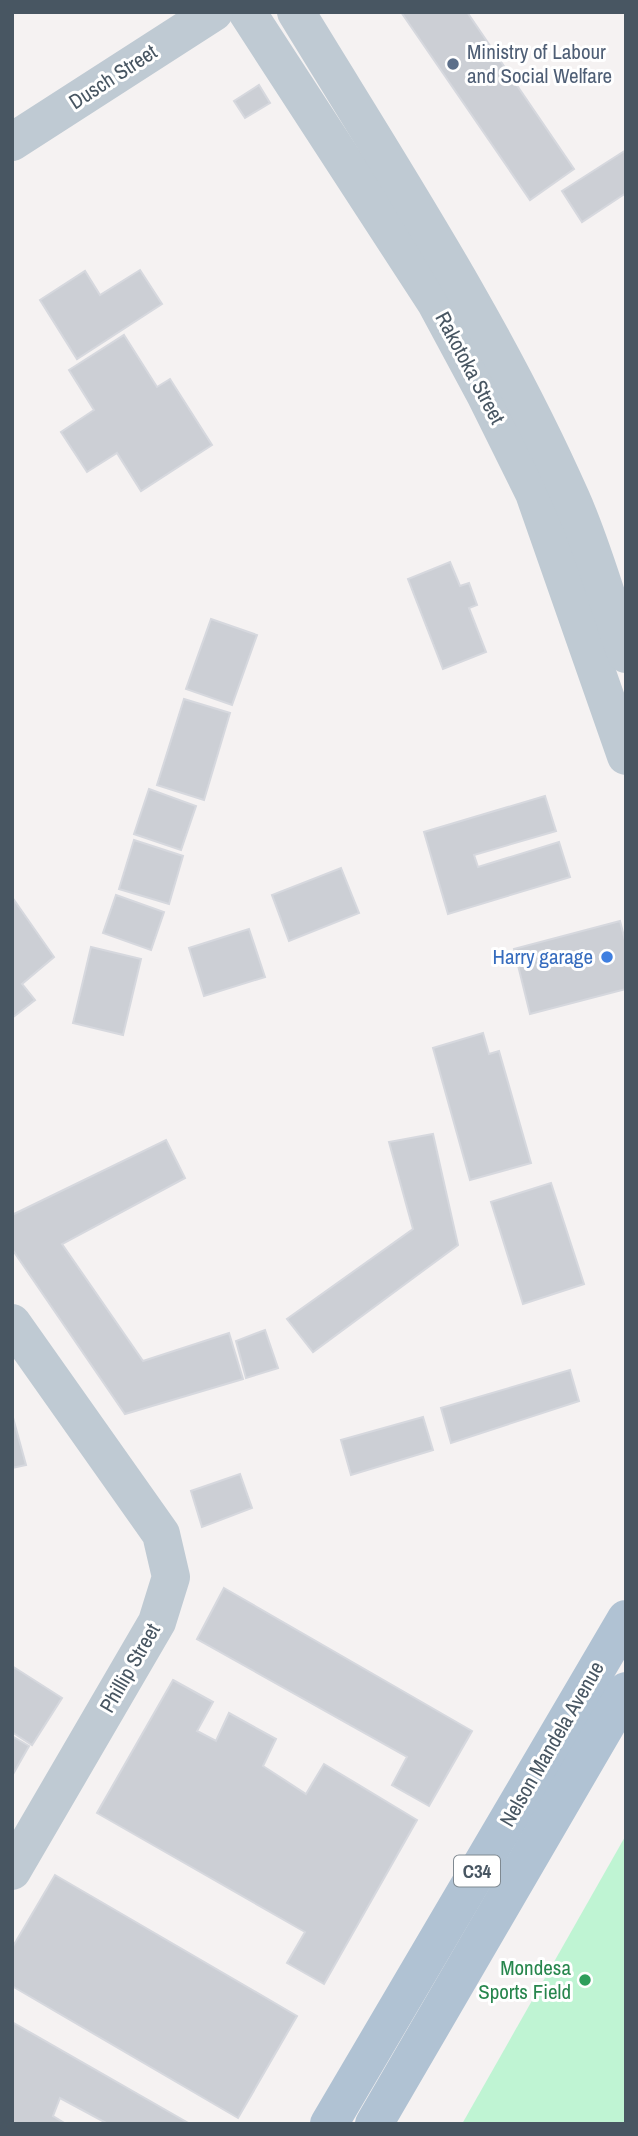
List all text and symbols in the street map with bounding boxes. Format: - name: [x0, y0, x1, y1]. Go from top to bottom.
- street label: Dusch Street: [63, 37, 163, 116]
- place label: Ministry of Labour and Social Welfare: [467, 37, 612, 90]
- marker: Ministry of Labour and Social Welfare: [445, 56, 461, 72]
- street label: Rakotoka Street: [429, 306, 512, 429]
- place label: Harry garage: [493, 942, 593, 971]
- marker: Harry garage: [599, 949, 615, 965]
- street label: Phillip Street: [92, 1618, 167, 1718]
- street label: Nelson Mandela Avenue: [492, 1656, 611, 1832]
- road number: C34: [454, 1856, 500, 1886]
- place label: Mondesa Sports Field: [478, 1953, 571, 2006]
- marker: Mondesa Sports Field: [577, 1972, 593, 1988]

